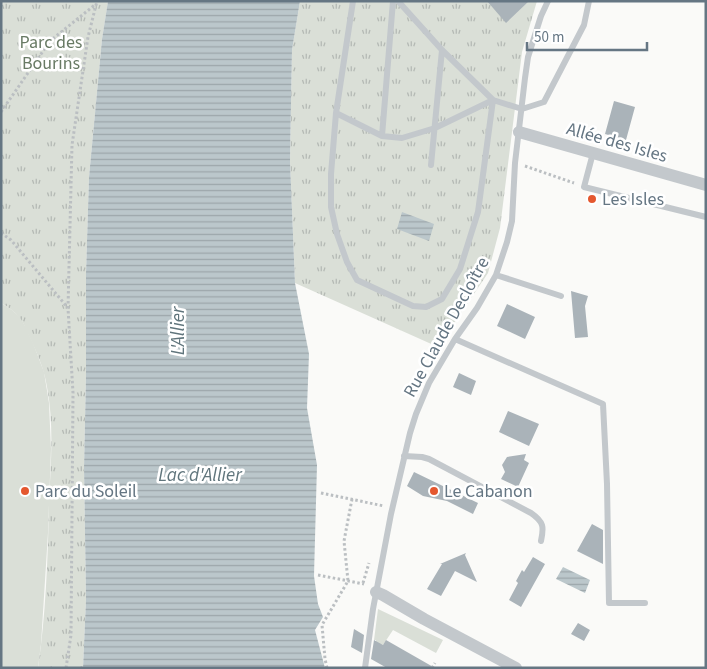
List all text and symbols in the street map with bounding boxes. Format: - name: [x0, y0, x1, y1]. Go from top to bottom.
- scale bar: [527, 20, 647, 52]
- text: 50 m: [534, 27, 564, 48]
- park label: Parc des Bourins: [20, 30, 82, 76]
- street label: Allée des Isles: [564, 116, 670, 169]
- place label: Les Isles: [602, 187, 664, 212]
- marker: Les Isles: [586, 193, 598, 205]
- street label: Rue Claude Decloître: [397, 253, 495, 402]
- water label: L'Allier: [165, 305, 192, 355]
- water label: Lac d'Allier: [158, 462, 243, 489]
- place label: Parc du Soleil: [35, 479, 137, 504]
- place label: Le Cabanon: [444, 479, 533, 504]
- marker: Parc du Soleil: [19, 485, 31, 497]
- marker: Le Cabanon: [428, 485, 440, 497]

